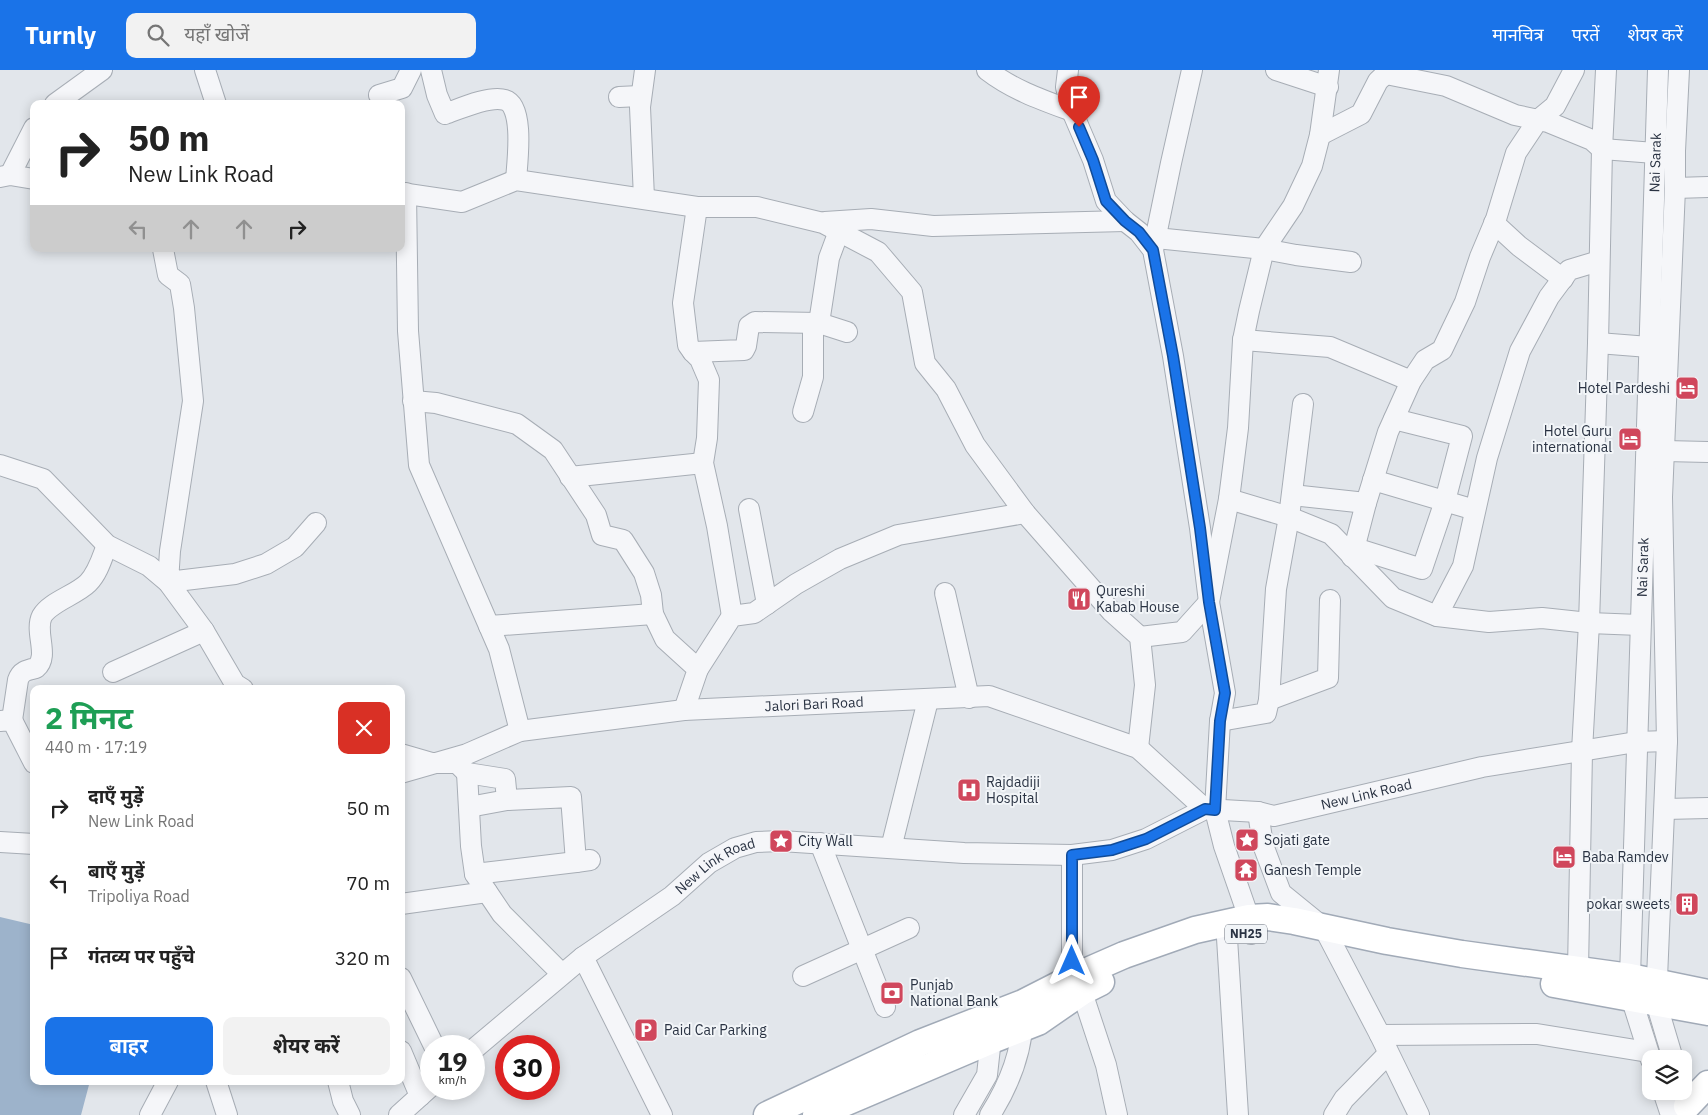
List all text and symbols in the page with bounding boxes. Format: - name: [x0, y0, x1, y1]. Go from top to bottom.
- search box: [126, 13, 476, 58]
- text: Turnly: [25, 19, 96, 51]
- icon: search: [144, 21, 172, 49]
- text: यहाँ खोजें: [184, 22, 249, 46]
- text: मानचित्र: [1492, 23, 1544, 46]
- text: परतें: [1572, 23, 1600, 46]
- text: शेयर करें: [1628, 23, 1683, 46]
- pin: [1058, 76, 1100, 127]
- icon: arrive: [1065, 83, 1093, 111]
- text: 50 m: [128, 115, 210, 161]
- icon: right: [45, 120, 110, 185]
- street label: Nai Sarak: [1645, 132, 1665, 193]
- text: New Link Road: [128, 159, 274, 188]
- icon: left: [124, 215, 152, 243]
- icon: ahead: [177, 215, 205, 243]
- icon: ahead: [230, 215, 258, 243]
- icon: right: [283, 215, 311, 243]
- hotel icon: Hotel Pardeshi: [1674, 375, 1700, 401]
- place label: Hotel Pardeshi: [1578, 379, 1670, 397]
- place label: Hotel Guru international: [1532, 422, 1612, 456]
- hotel icon: Hotel Guru international: [1617, 426, 1643, 452]
- street label: Nai Sarak: [1633, 537, 1653, 597]
- place label: Qureshi Kabab House: [1096, 582, 1180, 616]
- restaurant icon: Qureshi Kabab House: [1066, 586, 1092, 612]
- street label: Jalori Bari Road: [764, 693, 864, 715]
- text: 2 मिनट: [45, 698, 133, 737]
- button: close: [338, 702, 390, 754]
- text: 440 m · 17:19: [45, 737, 147, 757]
- place label: Rajdadiji Hospital: [986, 773, 1040, 807]
- street label: New Link Road: [1319, 775, 1414, 814]
- hospital icon: Rajdadiji Hospital: [956, 777, 982, 803]
- text: दाएँ मुड़ें: [88, 784, 144, 808]
- icon: right: [45, 794, 73, 822]
- text: 50 m: [346, 796, 390, 820]
- text: New Link Road: [88, 811, 194, 831]
- place icon: Sojati gate: [1234, 827, 1260, 853]
- place icon: City Wall: [768, 828, 794, 854]
- place label: Sojati gate: [1264, 831, 1330, 849]
- place label: City Wall: [798, 832, 853, 850]
- street label: New Link Road: [671, 834, 757, 898]
- hotel icon: Baba Ramdev: [1551, 844, 1577, 870]
- place label: Baba Ramdev: [1582, 848, 1669, 866]
- temple icon: Ganesh Temple: [1233, 857, 1259, 883]
- text: बाएँ मुड़ें: [88, 859, 145, 883]
- place label: Ganesh Temple: [1264, 861, 1362, 879]
- icon: left: [45, 869, 73, 897]
- text: 70 m: [346, 871, 390, 895]
- text: Tripoliya Road: [88, 886, 190, 906]
- building icon: pokar sweets: [1674, 891, 1700, 917]
- place label: pokar sweets: [1586, 895, 1670, 913]
- road number: NH25: [1225, 924, 1267, 944]
- position arrow: [1045, 934, 1097, 986]
- icon: arrive: [45, 944, 73, 972]
- text: गंतव्य पर पहुँचे: [88, 944, 195, 968]
- text: 320 m: [335, 946, 390, 970]
- place label: Punjab National Bank: [910, 976, 999, 1010]
- bank icon: Punjab National Bank: [879, 980, 905, 1006]
- button: बाहर: [45, 1017, 213, 1075]
- button: शेयर करें: [223, 1017, 390, 1075]
- parking icon: Paid Car Parking: [633, 1017, 659, 1043]
- place label: Paid Car Parking: [664, 1021, 767, 1039]
- speed limit sign: 30: [495, 1035, 560, 1100]
- text: 19: [437, 1045, 468, 1078]
- map controls: [1642, 1050, 1692, 1100]
- button: layers: [1642, 1050, 1692, 1100]
- text: km/h: [438, 1072, 467, 1087]

